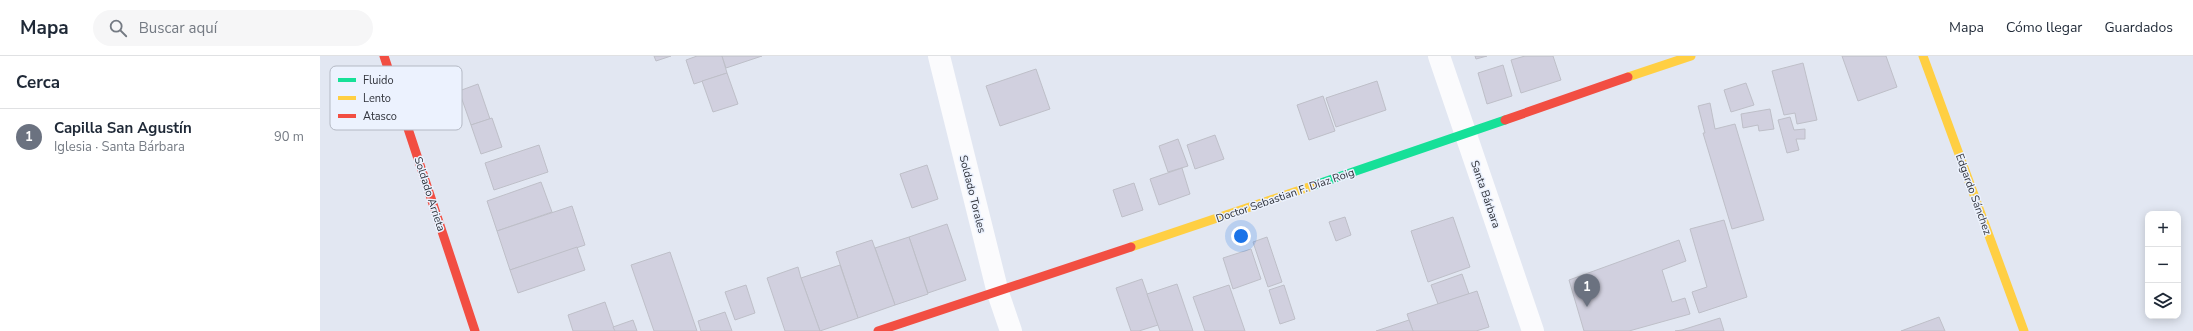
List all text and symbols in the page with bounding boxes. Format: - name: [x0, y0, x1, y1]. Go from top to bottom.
- search box: [93, 10, 373, 46]
- text: Mapa: [20, 15, 69, 41]
- icon: search: [107, 17, 129, 39]
- text: Buscar aquí: [139, 18, 217, 38]
- text: Mapa: [1949, 18, 1984, 37]
- text: Cómo llegar: [2006, 18, 2082, 37]
- text: Guardados: [2104, 18, 2173, 37]
- legend: [330, 66, 462, 130]
- text: Cerca: [16, 71, 60, 94]
- text: Fluido: [363, 73, 394, 88]
- text: Lento: [363, 91, 391, 106]
- text: Atasco: [363, 109, 397, 124]
- text: Capilla San Agustín: [54, 118, 192, 138]
- text: 1: [25, 128, 33, 146]
- text: 90 m: [274, 128, 304, 146]
- text: Iglesia · Santa Bárbara: [54, 138, 185, 156]
- street label: Edgardo Sánchez: [1952, 151, 1995, 237]
- street label: Soldado Torales: [956, 154, 989, 235]
- street label: Soldado Arrieta: [410, 155, 449, 234]
- street label: Santa Bárbara: [1467, 158, 1504, 230]
- street label: Doctor Sebastian F. Díaz Roig: [1214, 165, 1356, 226]
- map controls: [2145, 211, 2181, 319]
- button: +: [2145, 211, 2181, 247]
- your location: [1231, 226, 1251, 246]
- button: −: [2145, 247, 2181, 283]
- pin: 1: [1574, 274, 1600, 307]
- button: layers: [2145, 283, 2181, 319]

